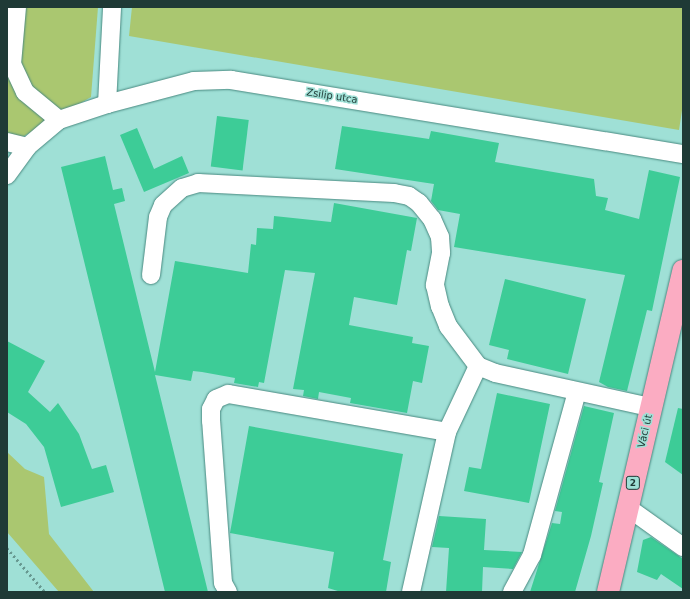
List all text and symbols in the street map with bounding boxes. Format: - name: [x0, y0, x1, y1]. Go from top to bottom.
- street label: Zsilip utca: [305, 86, 359, 106]
- street label: Váci út: [635, 413, 655, 449]
- road number: 2: [625, 476, 641, 490]

